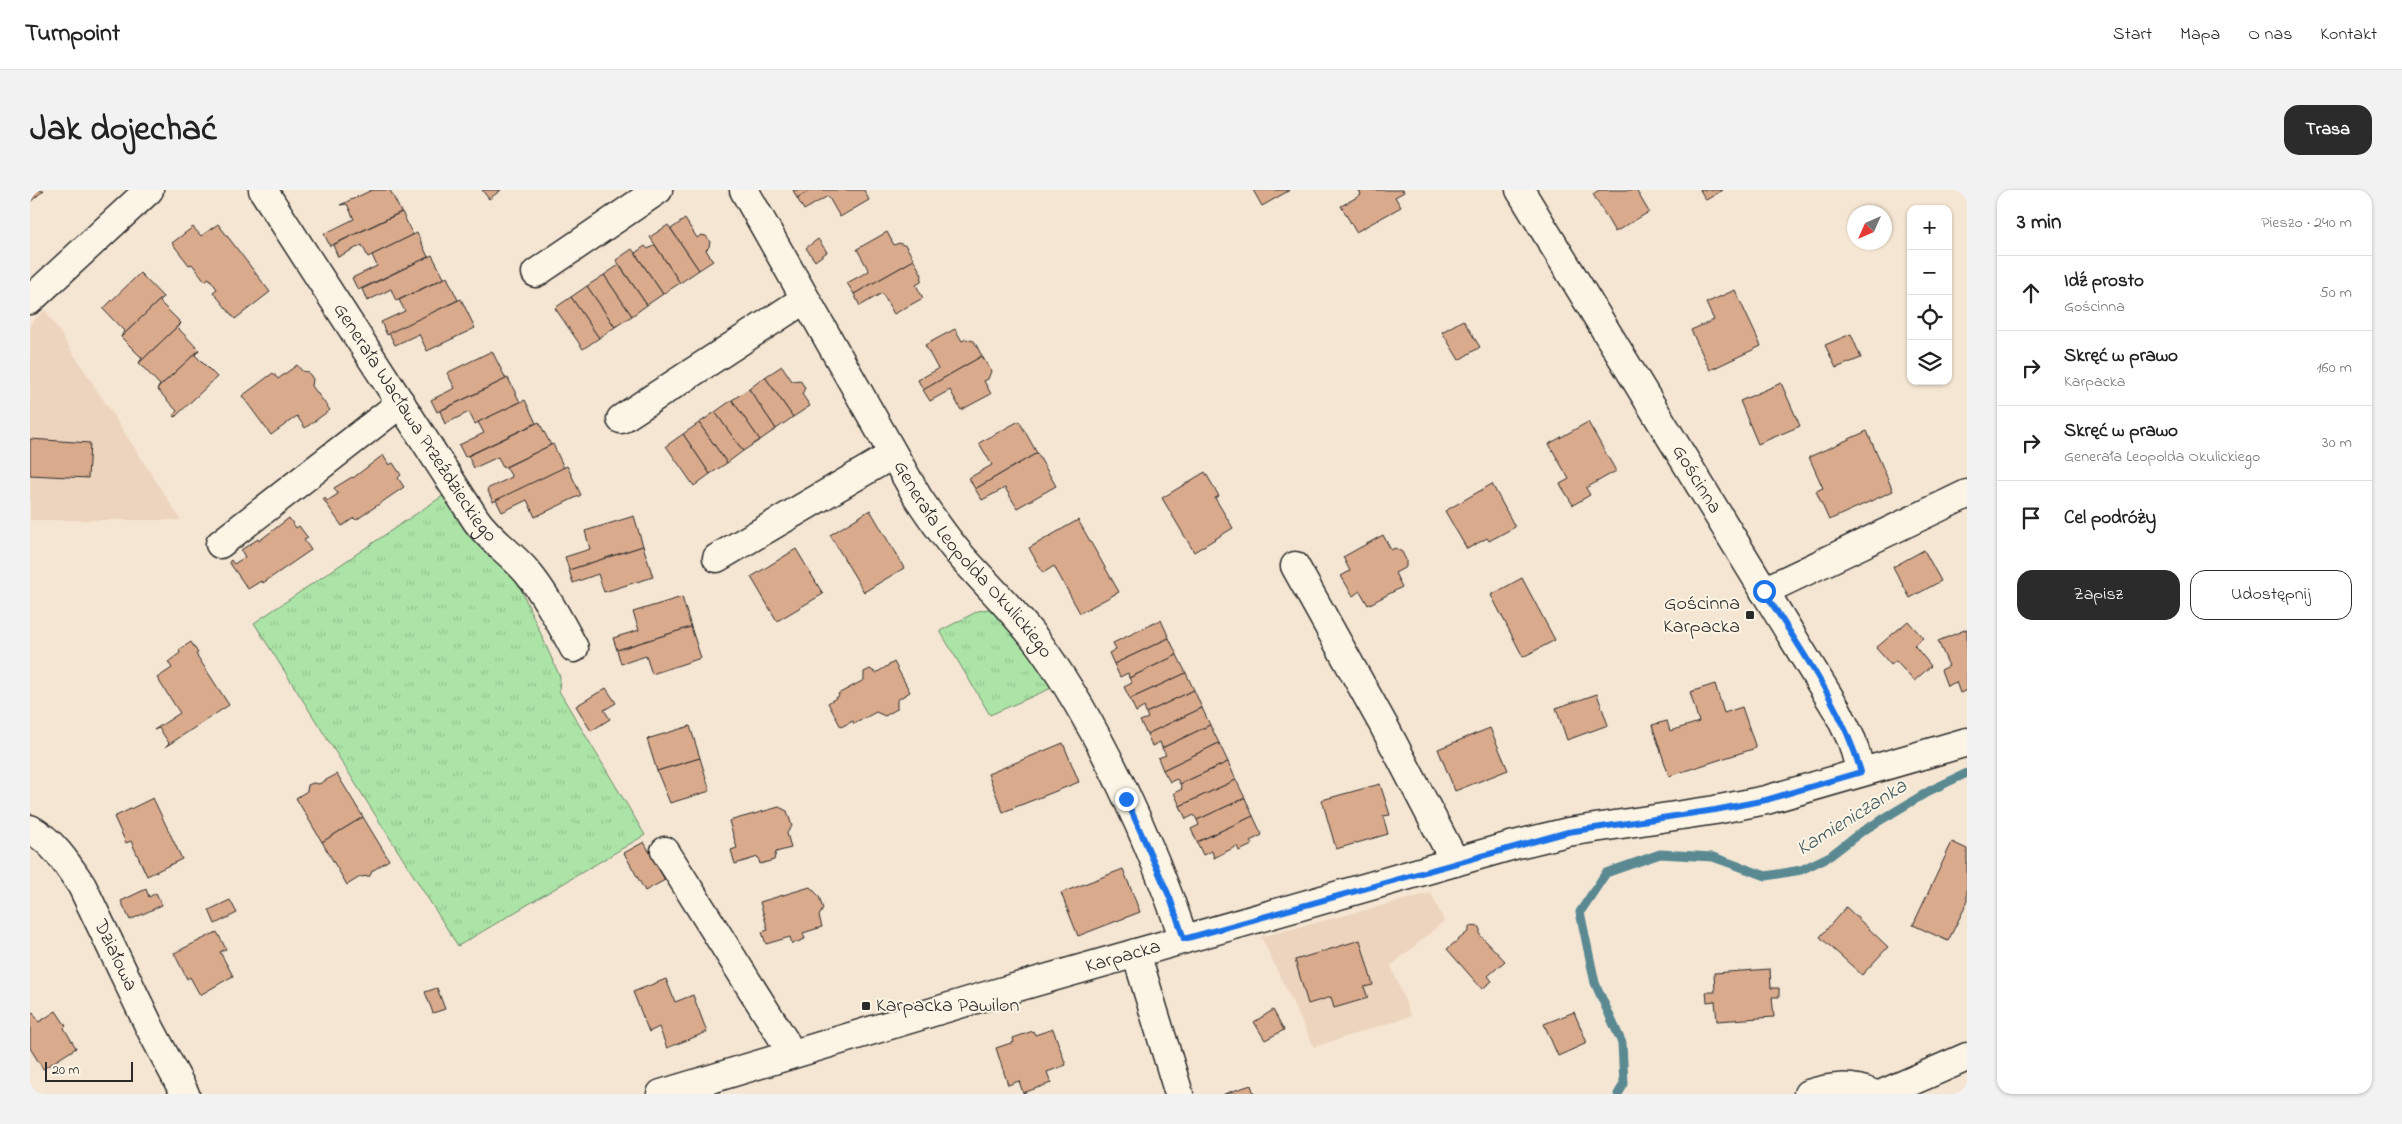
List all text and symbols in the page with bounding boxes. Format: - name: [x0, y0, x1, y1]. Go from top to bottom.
- text: Turnpoint: [25, 17, 120, 52]
- text: Start: [2113, 22, 2152, 48]
- text: Mapa: [2180, 22, 2220, 48]
- text: O nas: [2248, 22, 2292, 48]
- text: Kontakt: [2320, 22, 2377, 48]
- text: Jak dojechać: [30, 105, 217, 156]
- button: Trasa: [2284, 105, 2372, 155]
- north arrow: [1847, 205, 1892, 250]
- map controls: [1907, 205, 1952, 385]
- button: +: [1907, 205, 1952, 250]
- text: 3 min: [2017, 208, 2061, 238]
- text: Pieszo · 240 m: [2261, 211, 2352, 235]
- button: −: [1907, 250, 1952, 295]
- text: Idź prosto: [2064, 268, 2144, 295]
- icon: ahead: [2017, 279, 2045, 307]
- text: 50 m: [2320, 281, 2352, 305]
- button: locate: [1907, 295, 1952, 340]
- text: Gościnna: [2064, 295, 2125, 319]
- street label: Generała Wacława Przeździeckiego: [325, 297, 503, 550]
- button: layers: [1907, 340, 1952, 385]
- text: Skręć w prawo: [2064, 343, 2178, 370]
- icon: right: [2017, 354, 2045, 382]
- text: 160 m: [2317, 356, 2352, 380]
- text: Karpacka: [2064, 370, 2125, 394]
- text: Skręć w prawo: [2064, 418, 2178, 445]
- icon: right: [2017, 429, 2045, 457]
- text: 30 m: [2322, 431, 2352, 455]
- street label: Gościnna: [1664, 439, 1729, 520]
- text: Generała Leopolda Okulickiego: [2064, 445, 2260, 469]
- street label: Generała Leopolda Okulickiego: [886, 456, 1060, 665]
- icon: arrive: [2017, 504, 2045, 532]
- text: Cel podróży: [2064, 505, 2156, 532]
- button: Zapisz: [2017, 570, 2180, 620]
- button: Udostępnij: [2190, 570, 2352, 620]
- route start: [1753, 580, 1776, 603]
- place label: Gościnna Karpacka: [1663, 590, 1740, 642]
- marker: Gościnna Karpacka: [1744, 609, 1756, 621]
- water label: Kamieniczanka: [1791, 772, 1914, 864]
- route end: [1115, 788, 1138, 811]
- street label: Działowa: [85, 914, 145, 996]
- street label: Karpacka: [1082, 932, 1164, 981]
- place label: Karpacka Pawilon: [876, 992, 1019, 1021]
- marker: Karpacka Pawilon: [860, 1000, 872, 1012]
- scale bar: [45, 1059, 132, 1082]
- text: 20 m: [52, 1060, 79, 1081]

